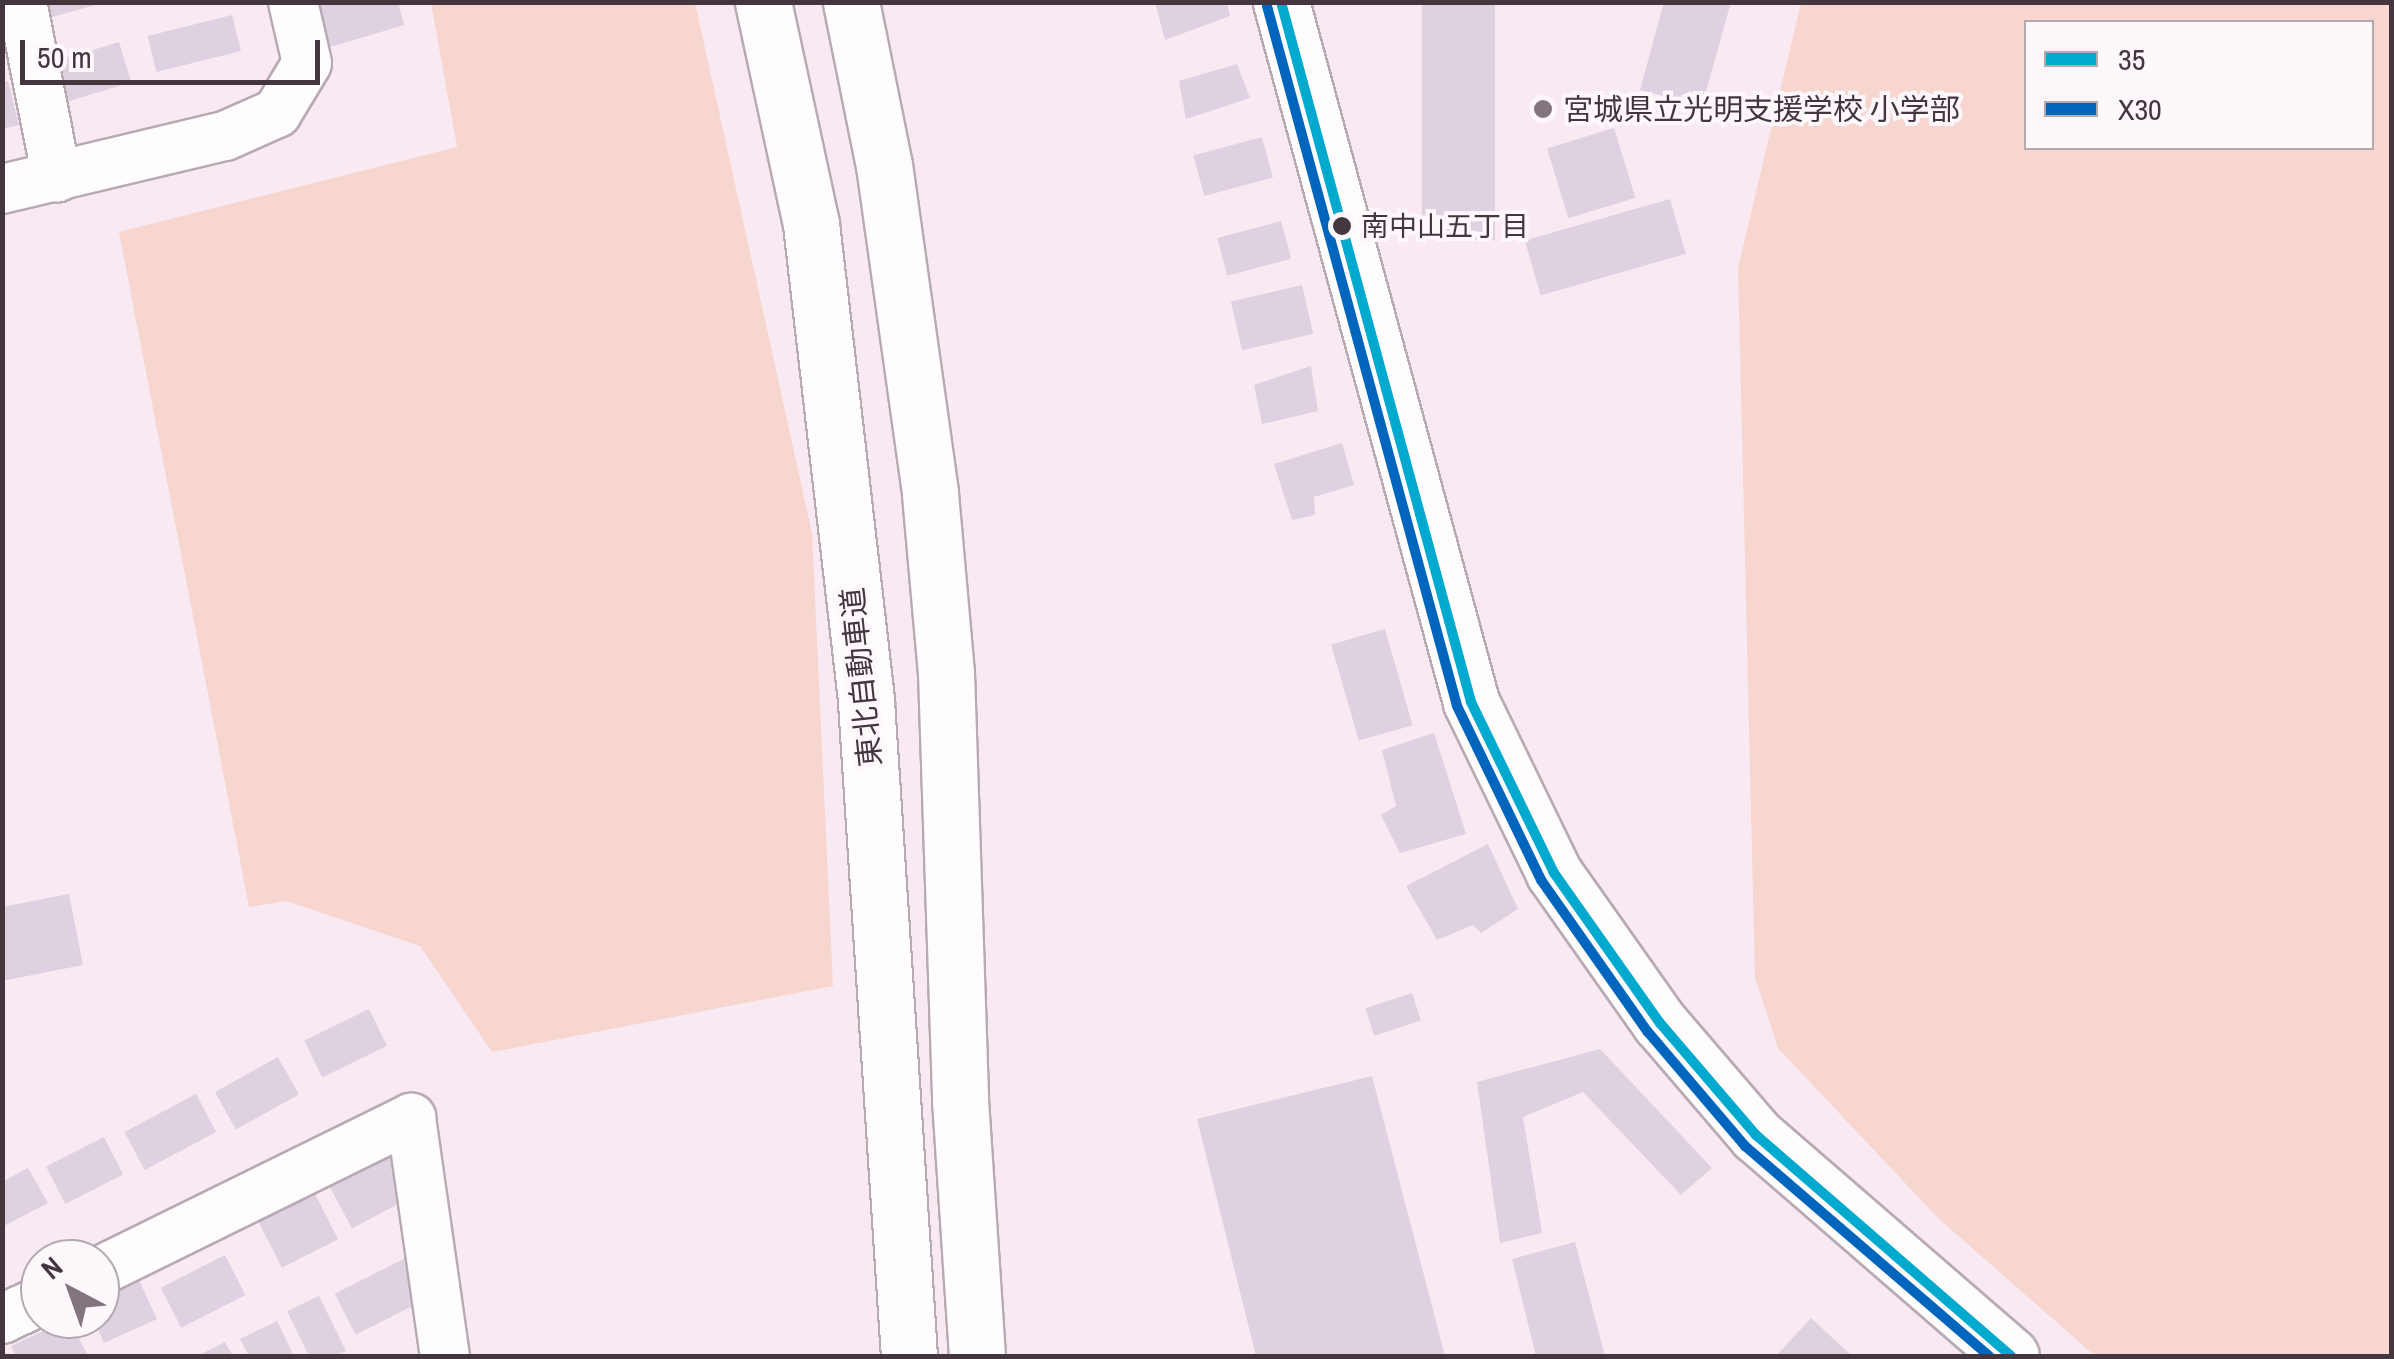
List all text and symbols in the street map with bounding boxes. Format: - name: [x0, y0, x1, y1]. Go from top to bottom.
- scale bar: [25, 20, 325, 82]
- legend: [2024, 20, 2374, 150]
- text: 50 m: [37, 37, 92, 77]
- text: 35: [2118, 39, 2145, 79]
- text: X30: [2118, 89, 2162, 129]
- place label: 宮城県立光明支援学校 小学部: [1563, 91, 1960, 127]
- marker: 宮城県立光明支援学校 小学部: [1532, 98, 1554, 120]
- place label: 南中山五丁目: [1361, 209, 1529, 243]
- marker: 南中山五丁目: [1332, 216, 1352, 236]
- street label: 東北自動車道: [834, 586, 888, 768]
- north arrow: [20, 1239, 120, 1339]
- text: N: [33, 1248, 70, 1288]

